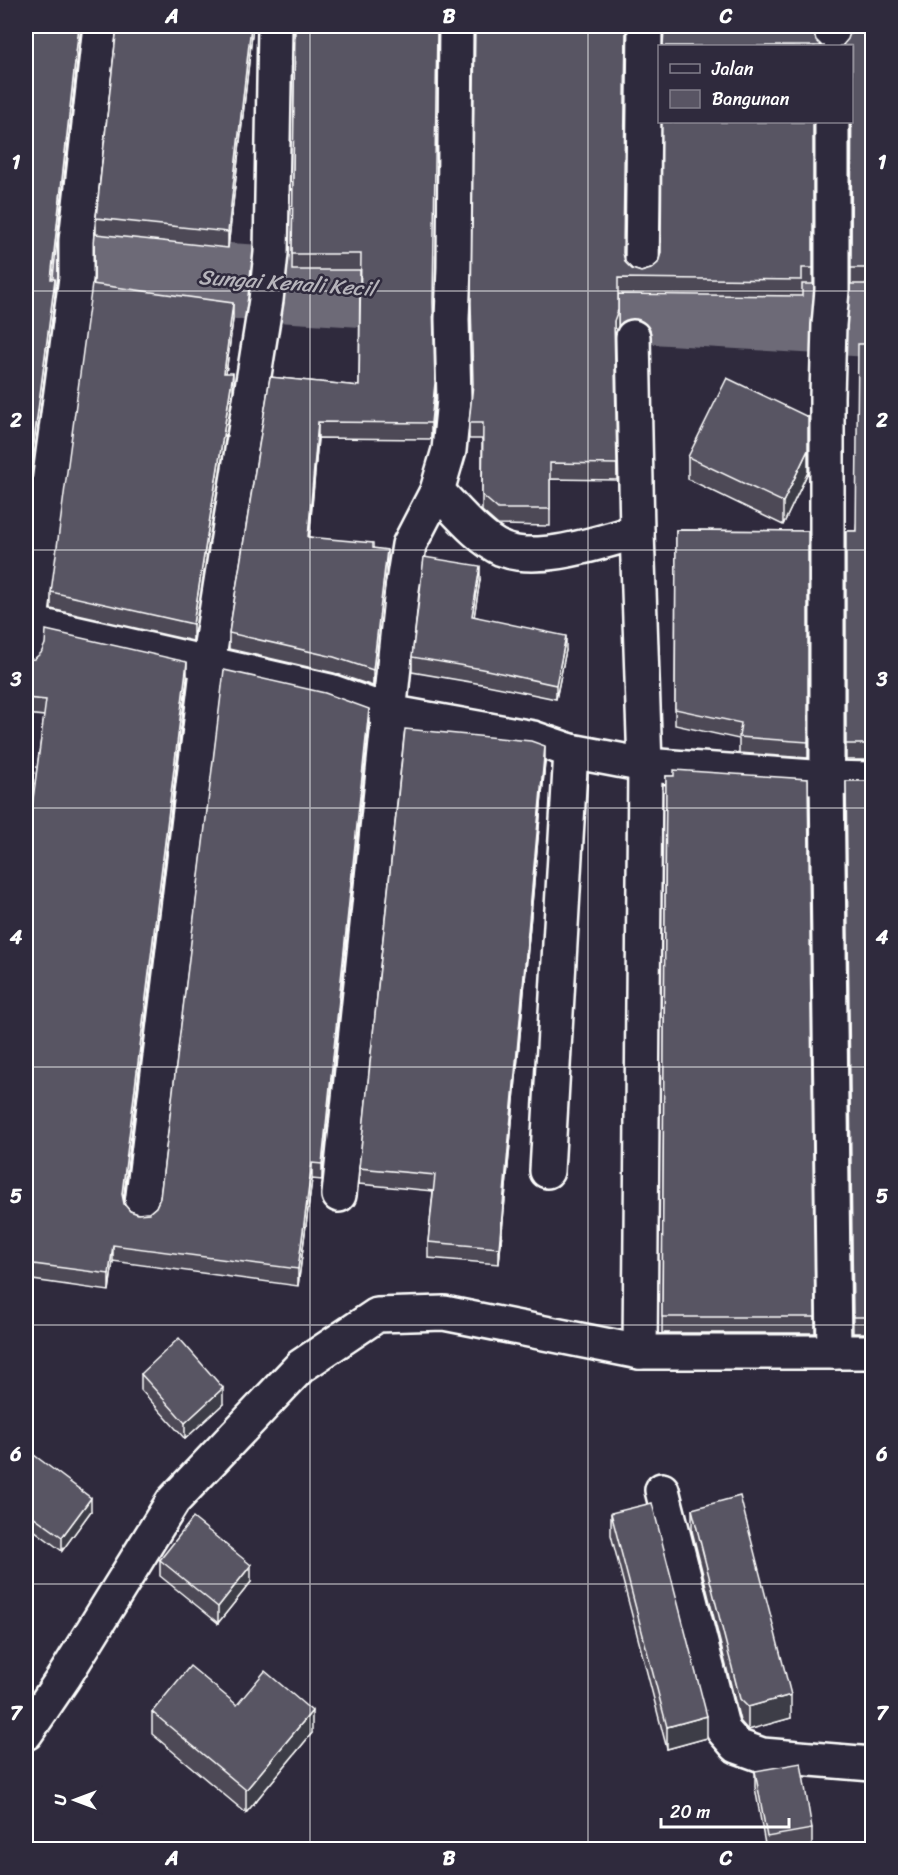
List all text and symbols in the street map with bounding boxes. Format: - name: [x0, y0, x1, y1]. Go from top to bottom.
- text: A: [164, 0, 179, 34]
- text: B: [443, 0, 456, 34]
- text: C: [719, 0, 733, 34]
- legend: [658, 45, 853, 123]
- text: Jalan: [711, 53, 754, 85]
- text: Bangunan: [712, 83, 790, 115]
- text: 1: [12, 145, 21, 180]
- text: 1: [878, 145, 887, 180]
- water label: Sungai Kenali Kecil: [198, 258, 381, 308]
- text: 2: [9, 403, 22, 438]
- text: 2: [875, 403, 888, 438]
- text: 3: [10, 662, 22, 697]
- text: 3: [876, 662, 888, 697]
- text: 4: [9, 920, 23, 955]
- text: 4: [875, 920, 889, 955]
- text: 5: [10, 1179, 22, 1214]
- text: 5: [876, 1179, 888, 1214]
- text: 6: [9, 1437, 22, 1472]
- text: 6: [875, 1437, 888, 1472]
- text: 7: [10, 1696, 23, 1731]
- text: 7: [876, 1696, 889, 1731]
- north arrow: [45, 1770, 105, 1830]
- scale bar: [661, 1791, 788, 1829]
- text: U: [46, 1793, 75, 1805]
- text: 20 m: [670, 1796, 710, 1828]
- text: A: [164, 1841, 179, 1875]
- text: B: [443, 1841, 456, 1875]
- text: C: [719, 1841, 733, 1875]

